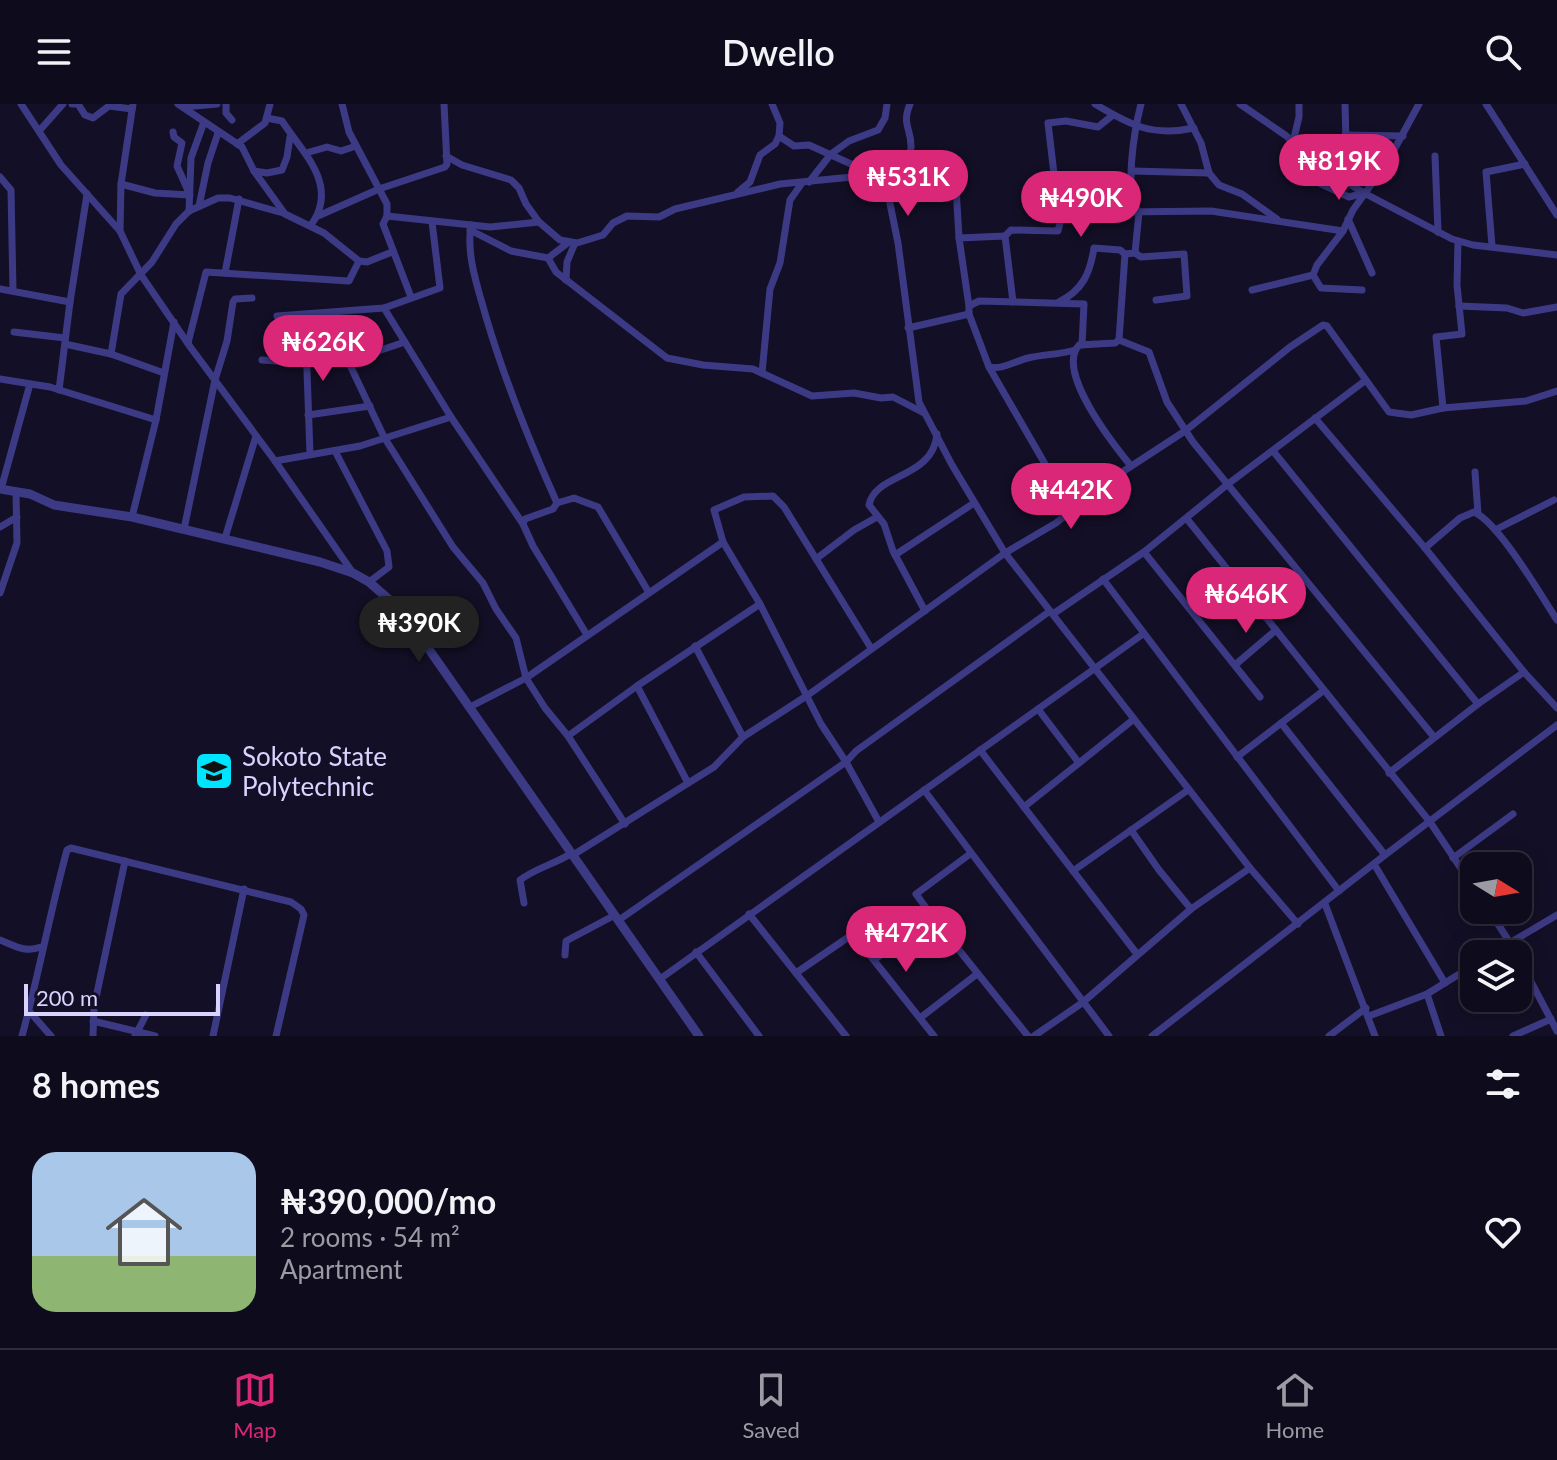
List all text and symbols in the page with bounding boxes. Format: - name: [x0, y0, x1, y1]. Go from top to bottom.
- icon: menu: [32, 30, 76, 74]
- text: Dwello: [722, 30, 835, 74]
- icon: search: [1481, 30, 1525, 74]
- pin: ₦819K: [1283, 134, 1395, 202]
- text: ₦819K: [1297, 144, 1381, 176]
- pin: ₦531K: [852, 150, 964, 218]
- text: ₦531K: [866, 160, 950, 192]
- pin: ₦490K: [1025, 171, 1137, 239]
- text: ₦490K: [1039, 181, 1123, 213]
- pin: ₦626K: [267, 315, 379, 383]
- text: ₦626K: [281, 325, 365, 357]
- pin: ₦442K: [1015, 463, 1127, 531]
- text: ₦442K: [1029, 473, 1113, 505]
- pin: ₦646K: [1190, 567, 1302, 635]
- text: ₦646K: [1204, 577, 1288, 609]
- pin: ₦390K: [363, 596, 475, 664]
- text: ₦390K: [377, 606, 461, 638]
- place label: Sokoto State Polytechnic: [242, 740, 387, 802]
- school or university icon: Sokoto State Polytechnic: [193, 750, 235, 792]
- north arrow: [1460, 852, 1532, 924]
- map controls: [1460, 852, 1532, 1012]
- pin: ₦472K: [850, 906, 962, 974]
- text: ₦472K: [864, 916, 948, 948]
- button: layers: [1460, 940, 1532, 1012]
- scale bar: [24, 980, 220, 1016]
- text: 200 m: [36, 984, 98, 1011]
- icon: filters: [1481, 1062, 1525, 1106]
- text: 8 homes: [32, 1064, 160, 1105]
- text: ₦390,000/mo: [280, 1180, 496, 1221]
- icon: home: [96, 1184, 192, 1280]
- icon: heart: [1481, 1210, 1525, 1254]
- text: 2 rooms · 54 m²: [280, 1221, 460, 1253]
- text: Apartment: [280, 1253, 403, 1285]
- tab: Map: [233, 1368, 277, 1443]
- tab: Saved: [742, 1368, 800, 1443]
- tab: Home: [1266, 1368, 1324, 1443]

